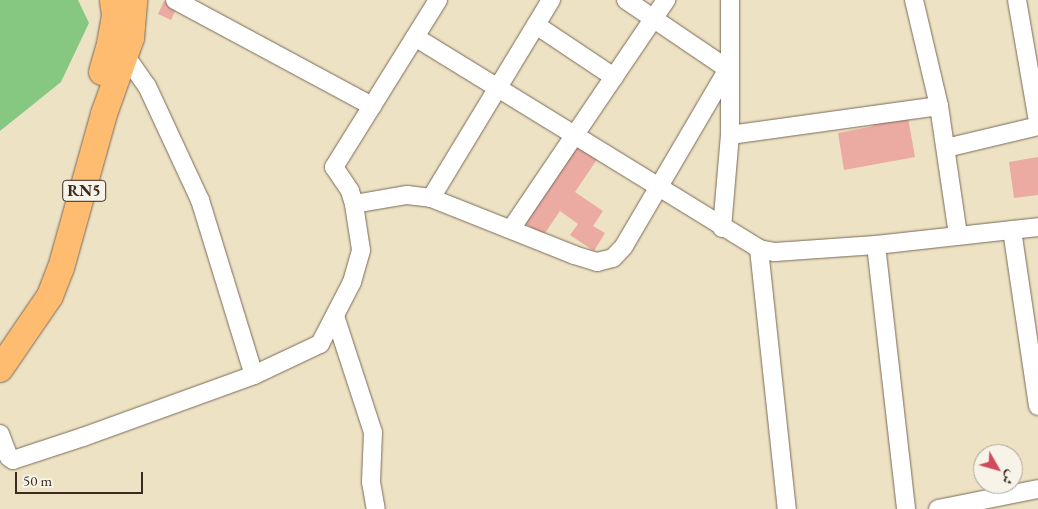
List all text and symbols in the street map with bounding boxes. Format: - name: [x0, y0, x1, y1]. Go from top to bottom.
- road number: RN5: [62, 178, 106, 205]
- north arrow: [973, 444, 1023, 494]
- scale bar: [18, 462, 145, 494]
- text: ش: [998, 467, 1020, 489]
- text: 50 m: [23, 471, 52, 490]

